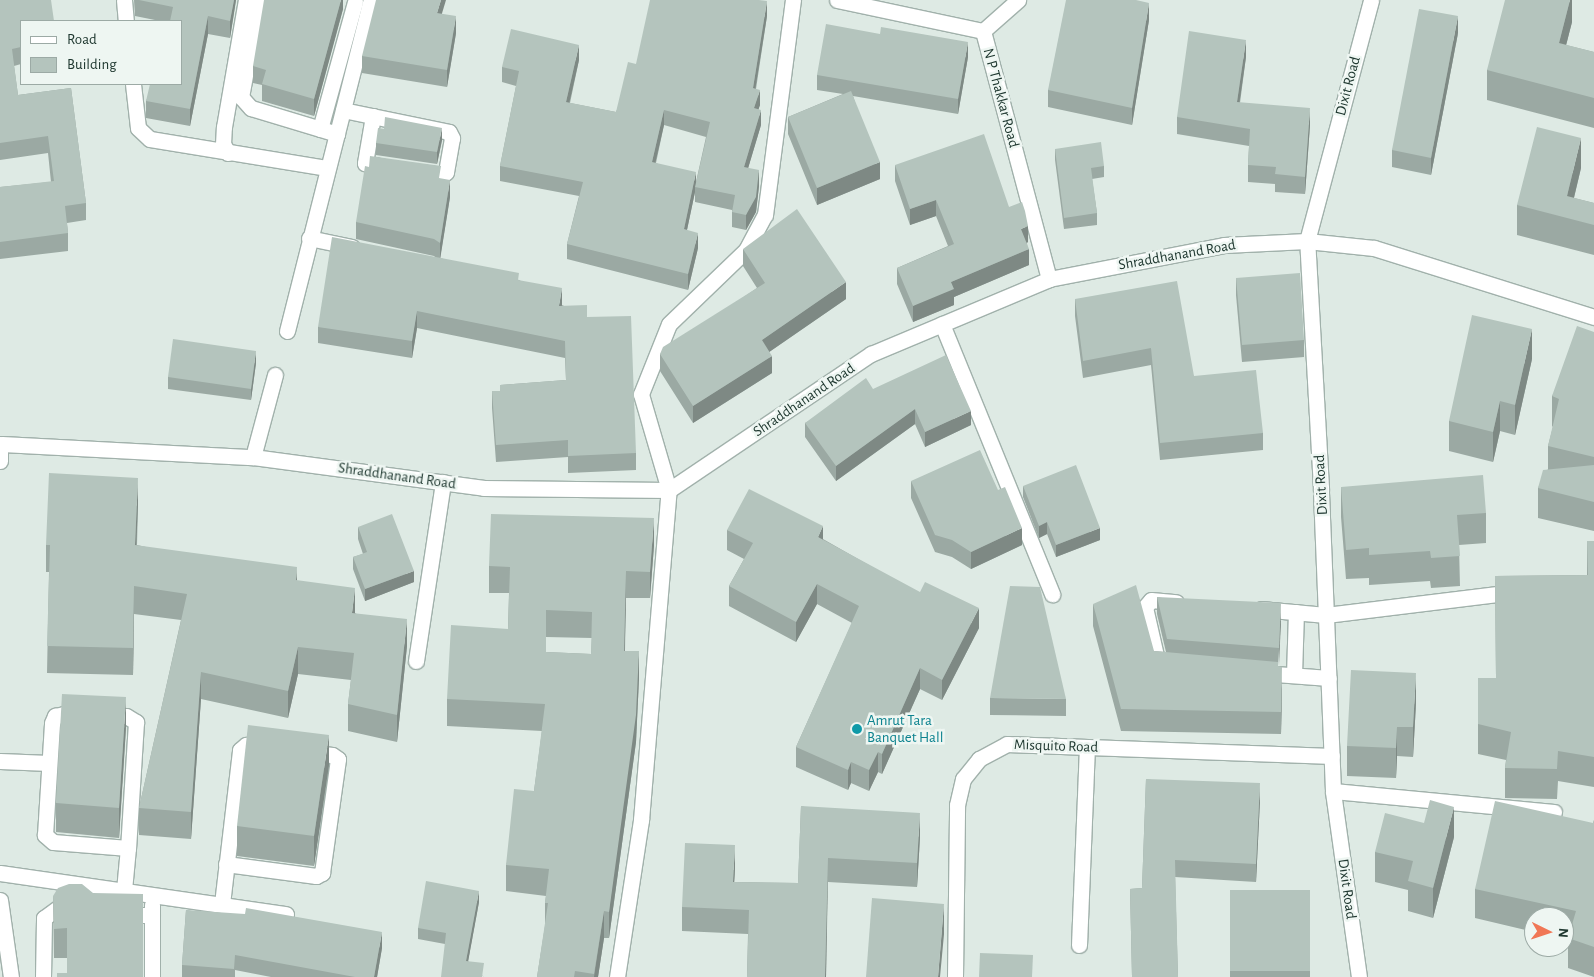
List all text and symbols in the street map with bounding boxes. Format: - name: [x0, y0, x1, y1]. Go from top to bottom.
- legend: [20, 20, 182, 85]
- text: Road: [67, 32, 97, 47]
- street label: N P Thakkar Road: [979, 46, 1023, 150]
- street label: Dixit Road: [1331, 54, 1365, 118]
- text: Building: [67, 57, 117, 72]
- street label: Shraddhanand Road: [1117, 236, 1237, 274]
- street label: Shraddhanand Road: [750, 359, 858, 441]
- street label: Dixit Road: [1310, 454, 1332, 516]
- street label: Shraddhanand Road: [337, 459, 457, 493]
- place label: Amrut Tara Banquet Hall: [867, 711, 943, 746]
- marker: Amrut Tara Banquet Hall: [851, 723, 863, 735]
- street label: Misquito Road: [1014, 736, 1098, 756]
- street label: Dixit Road: [1334, 858, 1360, 920]
- north arrow: [1524, 907, 1574, 957]
- text: N: [1556, 928, 1570, 938]

